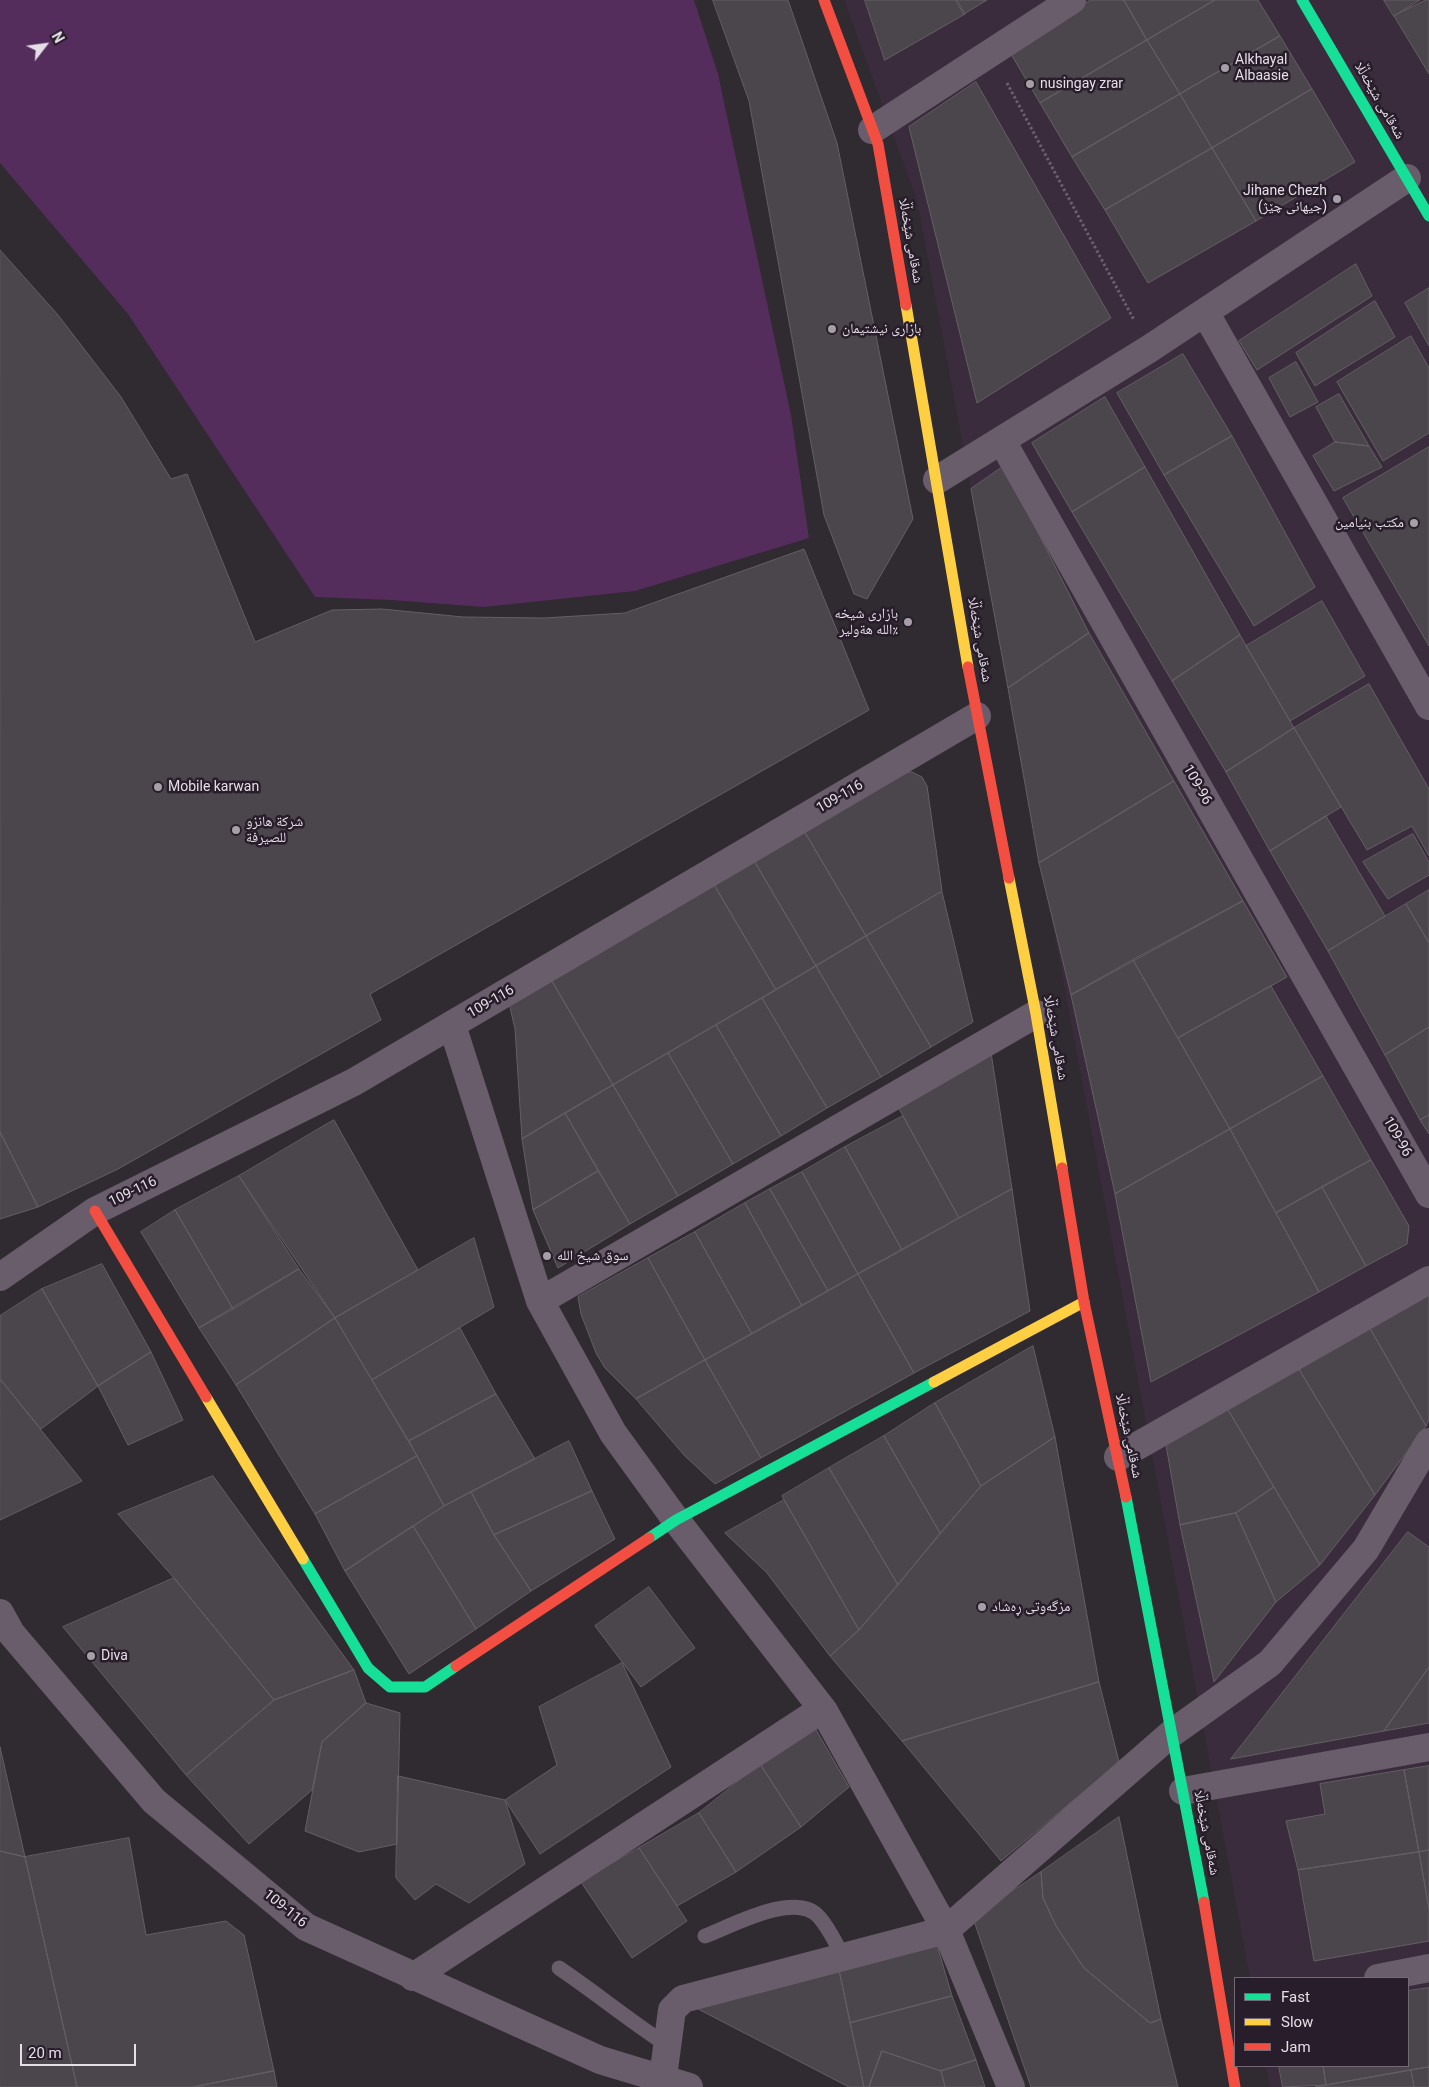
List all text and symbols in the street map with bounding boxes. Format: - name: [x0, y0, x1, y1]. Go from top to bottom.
- north arrow: [20, 20, 70, 70]
- text: N: [49, 29, 67, 46]
- place label: Alkhayal Albaasie: [1235, 52, 1289, 84]
- street label: شەقامی شێخەڵڵا: [1350, 60, 1408, 142]
- marker: Alkhayal Albaasie: [1219, 62, 1231, 74]
- place label: nusingay zrar: [1040, 76, 1123, 92]
- marker: nusingay zrar: [1024, 78, 1036, 90]
- place label: Jihane Chezh (جیهانی چێژ): [1243, 183, 1327, 216]
- marker: Jihane Chezh (جیهانی چێژ): [1331, 193, 1343, 205]
- street label: شەقامی شێخەڵڵا: [894, 197, 926, 285]
- place label: بازاری نیشتیمان: [842, 321, 921, 337]
- marker: بازاری نیشتیمان: [826, 323, 838, 335]
- place label: مكتب بنيامين: [1335, 515, 1404, 531]
- marker: مكتب بنيامين: [1408, 517, 1420, 529]
- street label: شەقامی شێخەڵڵا: [963, 596, 995, 684]
- place label: بازاری شیخه الله هةولیر٪: [834, 606, 898, 638]
- marker: بازاری شیخه الله هةولیر٪: [902, 616, 914, 628]
- street label: 109-96: [1179, 762, 1215, 808]
- street label: 109-116: [814, 777, 866, 817]
- place label: Mobile karwan: [168, 779, 259, 795]
- marker: Mobile karwan: [152, 781, 164, 793]
- place label: شركة هانزو للصيرفة: [246, 814, 303, 846]
- marker: شركة هانزو للصيرفة: [230, 824, 242, 836]
- street label: 109-116: [465, 982, 517, 1022]
- street label: شەقامی شێخەڵڵا: [1039, 994, 1071, 1082]
- street label: 109-96: [1379, 1114, 1415, 1160]
- street label: 109-116: [106, 1173, 160, 1211]
- place label: سوق شيخ الله: [557, 1248, 628, 1264]
- marker: سوق شيخ الله: [541, 1250, 553, 1262]
- street label: شەقامی شێخەڵڵا: [1111, 1392, 1145, 1480]
- place label: مزگەوتی ڕەشاد: [992, 1599, 1070, 1615]
- marker: مزگەوتی ڕەشاد: [976, 1601, 988, 1613]
- place label: Diva: [101, 1648, 128, 1664]
- marker: Diva: [85, 1650, 97, 1662]
- street label: شەقامی شێخەڵڵا: [1190, 1789, 1222, 1877]
- street label: 109-116: [260, 1886, 310, 1932]
- legend: [1234, 1977, 1409, 2067]
- text: Fast: [1281, 1988, 1310, 2006]
- text: Slow: [1281, 2013, 1313, 2031]
- scale bar: [22, 2034, 139, 2066]
- text: Jam: [1281, 2038, 1311, 2056]
- text: 20 m: [28, 2044, 62, 2062]

